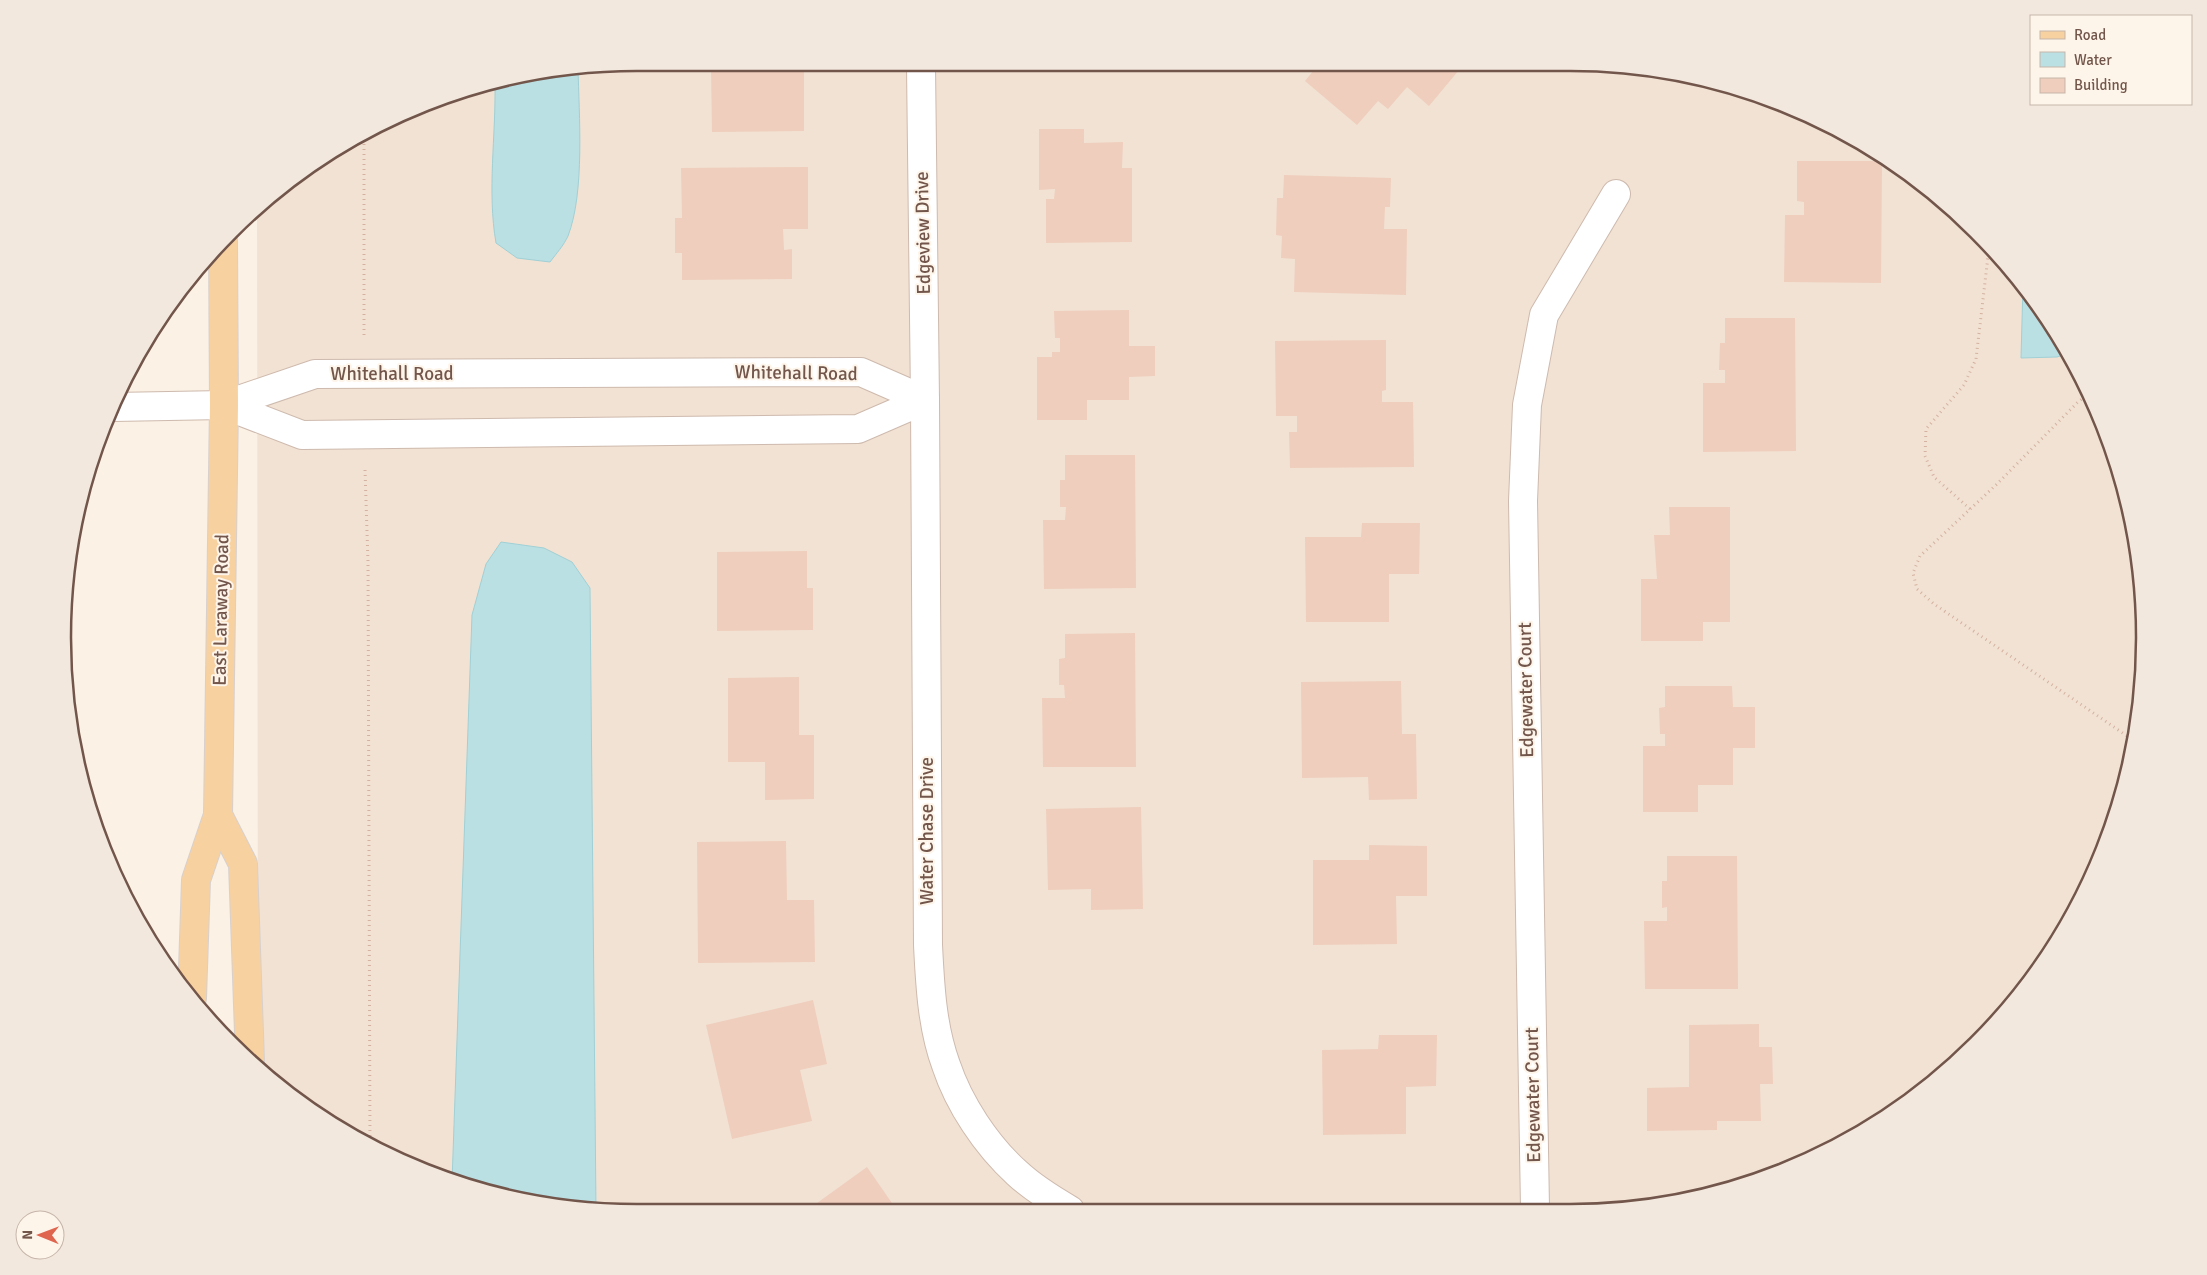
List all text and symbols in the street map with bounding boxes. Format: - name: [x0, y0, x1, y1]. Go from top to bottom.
- legend: [2030, 15, 2192, 105]
- text: Road: [2074, 26, 2106, 44]
- text: Water: [2074, 51, 2112, 69]
- text: Building: [2074, 76, 2128, 94]
- street label: Edgeview Drive: [910, 171, 936, 295]
- street label: Whitehall Road: [734, 360, 858, 386]
- street label: Whitehall Road: [330, 362, 454, 386]
- street label: East Laraway Road: [208, 534, 234, 686]
- street label: Edgewater Court: [1513, 622, 1539, 758]
- street label: Water Chase Drive: [915, 757, 939, 905]
- street label: Edgewater Court: [1520, 1027, 1546, 1163]
- north arrow: [15, 1210, 65, 1260]
- text: N: [19, 1230, 36, 1240]

